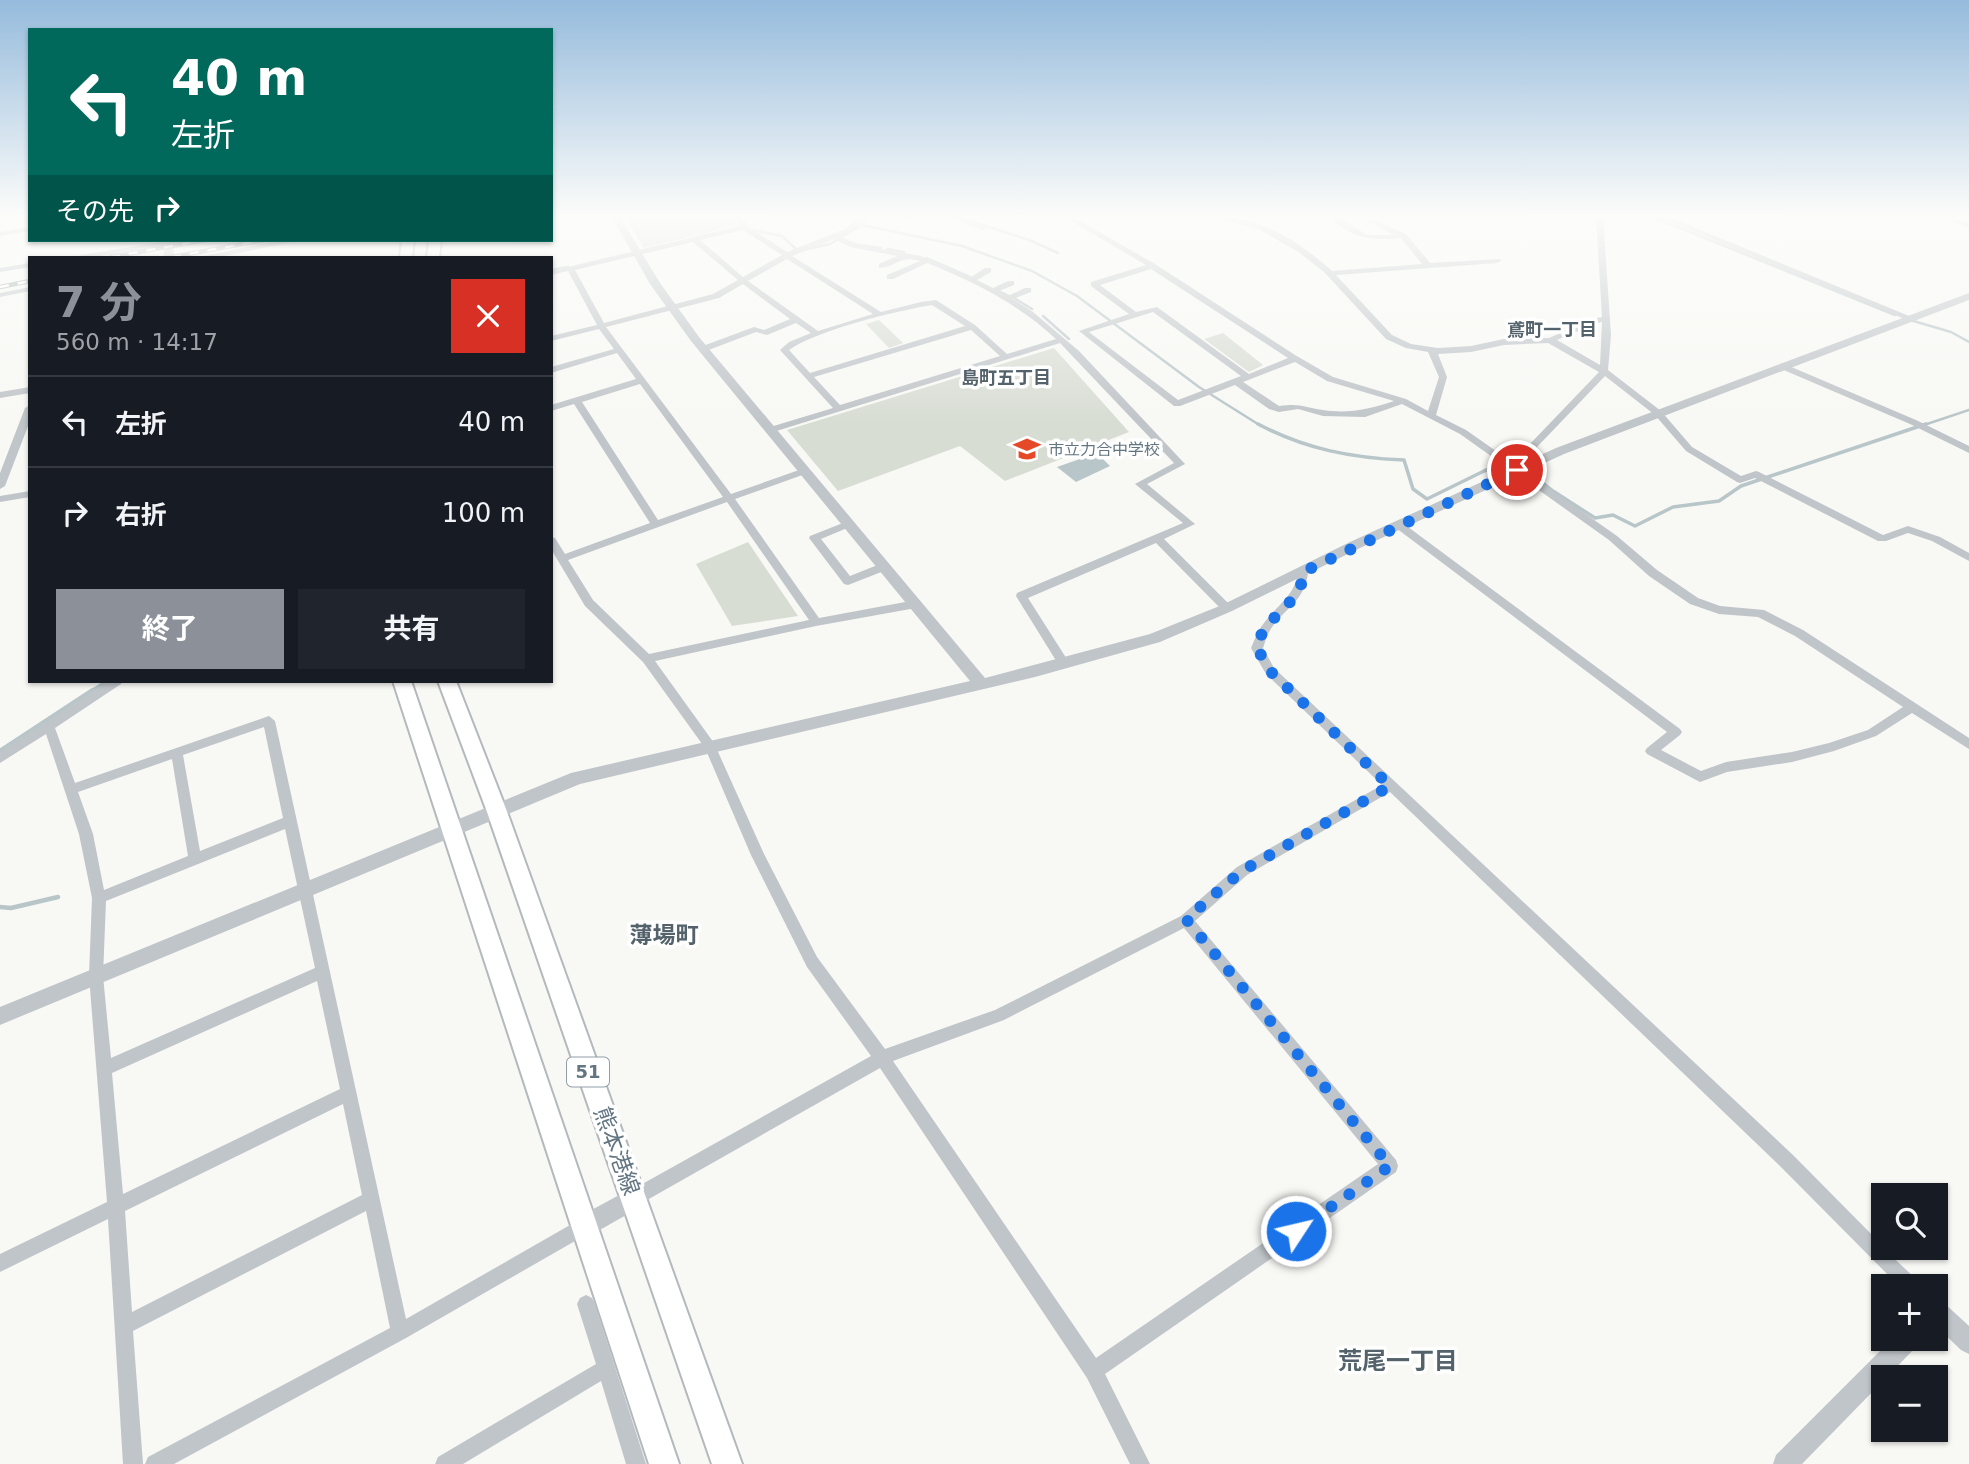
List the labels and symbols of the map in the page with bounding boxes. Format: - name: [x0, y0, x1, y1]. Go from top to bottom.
- district label: 鳶町一丁目: [1507, 319, 1597, 340]
- district label: 島町五丁目: [961, 367, 1051, 388]
- school or university icon: 市立力合中学校: [1012, 434, 1042, 464]
- place label: 市立力合中学校: [1048, 440, 1160, 459]
- pin: [1487, 440, 1547, 500]
- district label: 薄場町: [630, 922, 699, 948]
- road number: 51: [567, 1058, 609, 1086]
- street label: 熊本港線: [589, 1103, 645, 1199]
- position arrow: [1259, 1194, 1333, 1268]
- district label: 荒尾一丁目: [1338, 1347, 1458, 1375]

